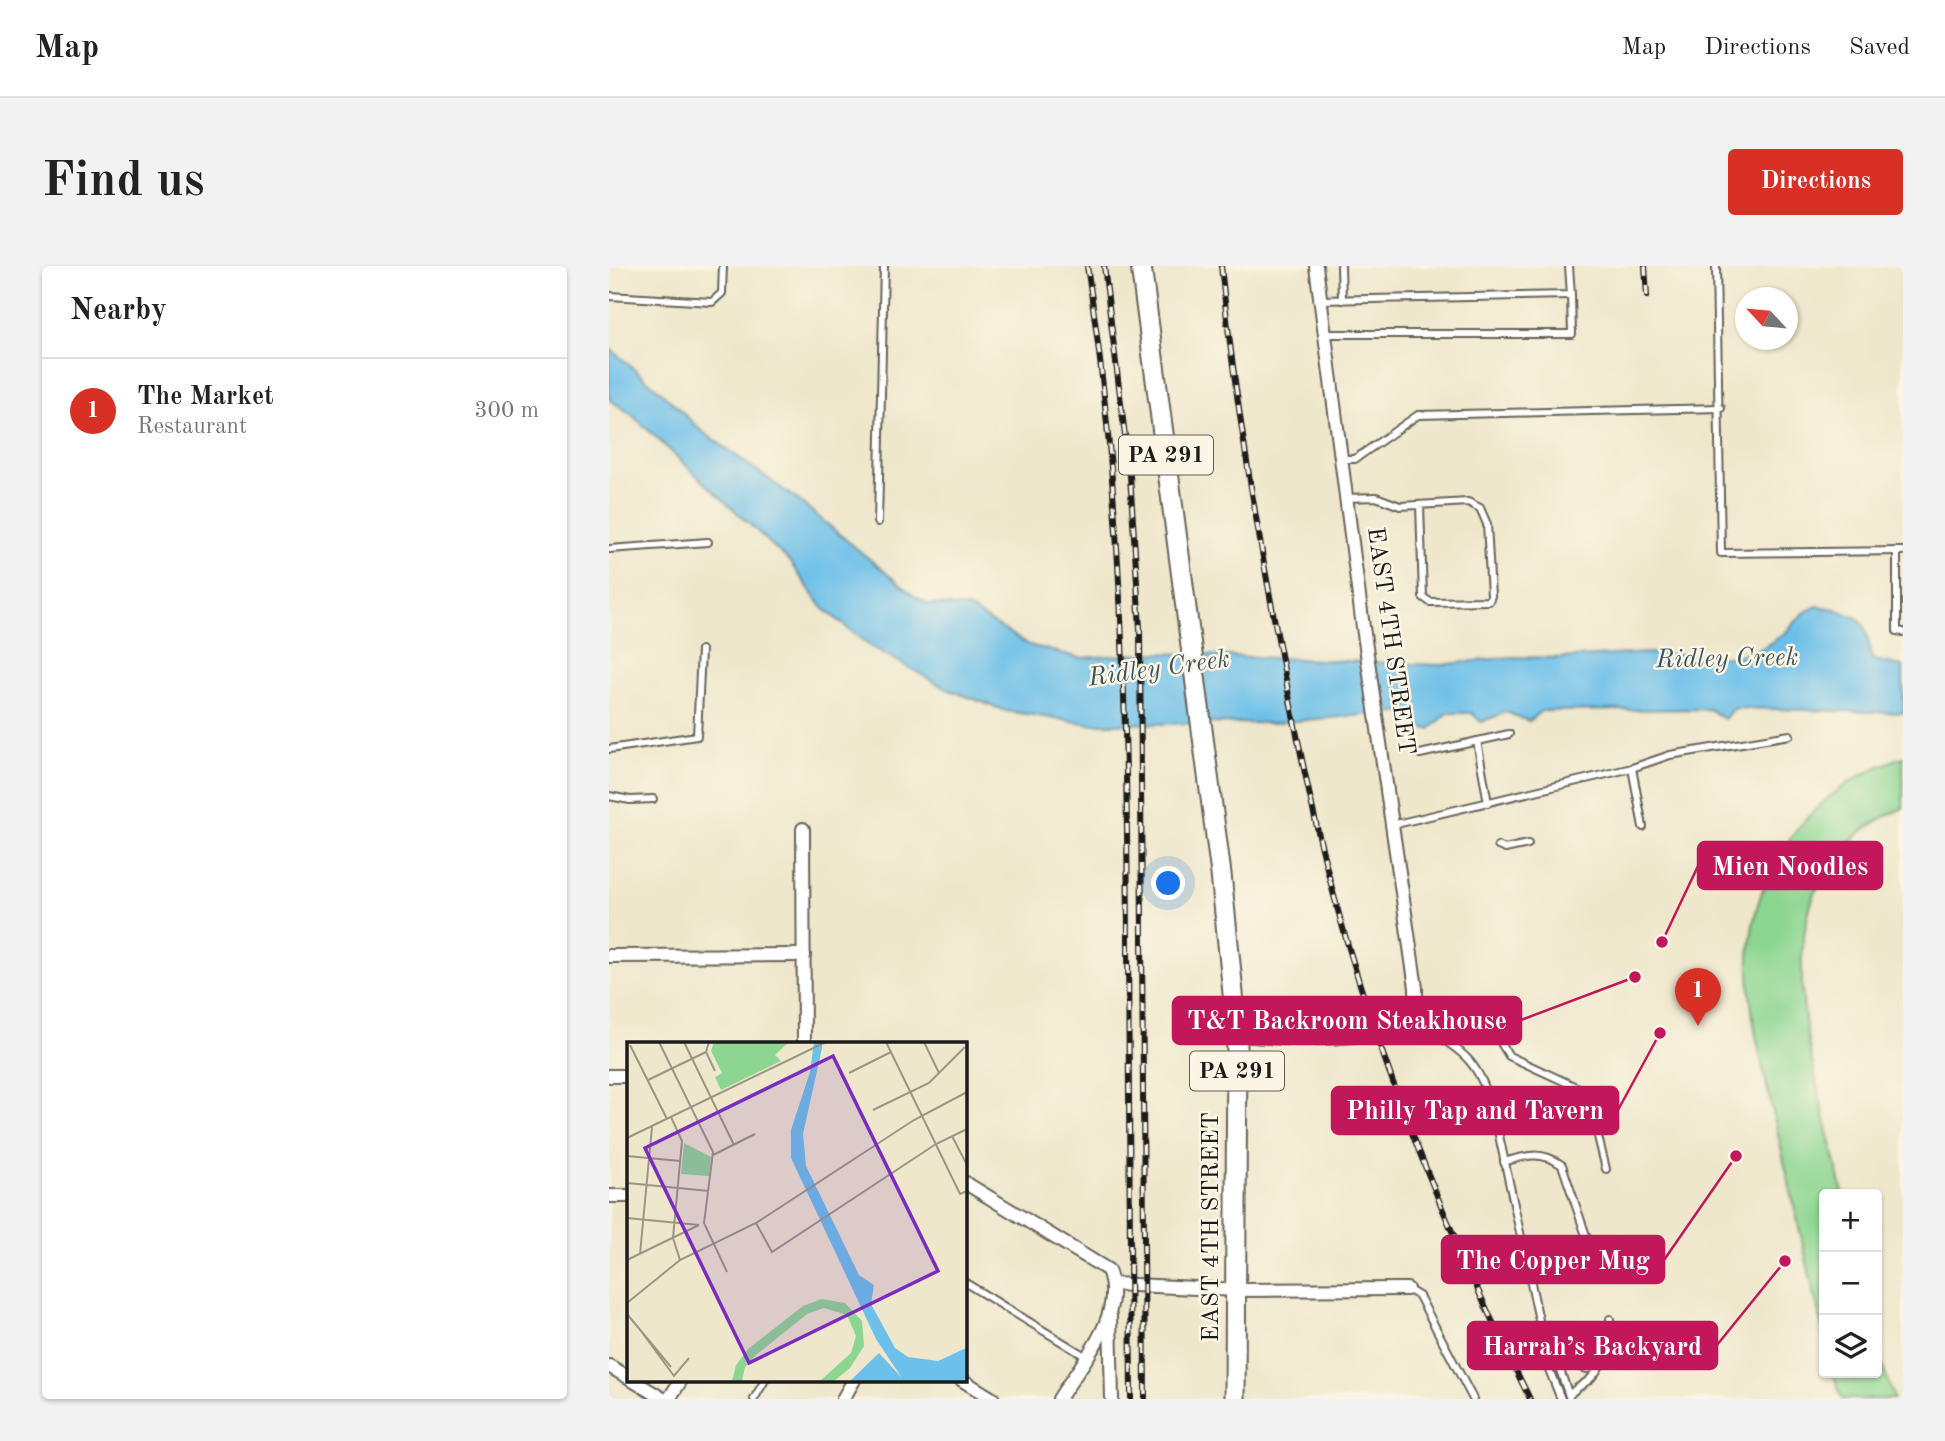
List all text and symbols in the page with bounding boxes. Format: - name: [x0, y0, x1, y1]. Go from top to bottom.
- text: Map: [35, 32, 99, 65]
- text: Map: [1622, 36, 1666, 60]
- text: Directions: [1704, 36, 1811, 60]
- text: Saved: [1849, 36, 1910, 60]
- button: Directions: [1728, 149, 1903, 215]
- text: Find us: [42, 158, 205, 207]
- north arrow: [1735, 287, 1798, 350]
- text: Nearby: [70, 296, 167, 326]
- text: The Market: [137, 384, 274, 410]
- text: 1: [86, 399, 100, 422]
- text: 300 m: [474, 399, 539, 422]
- text: Restaurant: [137, 415, 247, 438]
- road number: PA 291: [1119, 436, 1213, 474]
- street label: EAST 4TH STREET: [1362, 526, 1418, 756]
- water label: Ridley Creek: [1654, 645, 1799, 673]
- water label: Ridley Creek: [1086, 646, 1231, 692]
- callout: Mien Noodles: [1698, 842, 1882, 889]
- text: Mien Noodles: [1712, 855, 1868, 881]
- your location: [1151, 866, 1185, 900]
- pin: 1: [1675, 968, 1721, 1026]
- callout: T&T Backroom Steakhouse: [1173, 997, 1521, 1044]
- text: T&T Backroom Steakhouse: [1187, 1009, 1507, 1035]
- inset map: [627, 1042, 966, 1382]
- road number: PA 291: [1190, 1052, 1284, 1090]
- callout: Philly Tap and Tavern: [1332, 1087, 1618, 1134]
- text: Philly Tap and Tavern: [1346, 1099, 1604, 1125]
- street label: EAST 4TH STREET: [1200, 1112, 1224, 1342]
- map controls: [1819, 1189, 1882, 1378]
- button: +: [1819, 1189, 1882, 1252]
- callout: The Copper Mug: [1442, 1236, 1664, 1283]
- text: The Copper Mug: [1456, 1249, 1651, 1275]
- button: −: [1819, 1252, 1882, 1315]
- button: layers: [1819, 1315, 1882, 1378]
- callout: Harrah’s Backyard: [1468, 1322, 1717, 1369]
- text: Harrah’s Backyard: [1482, 1335, 1702, 1361]

